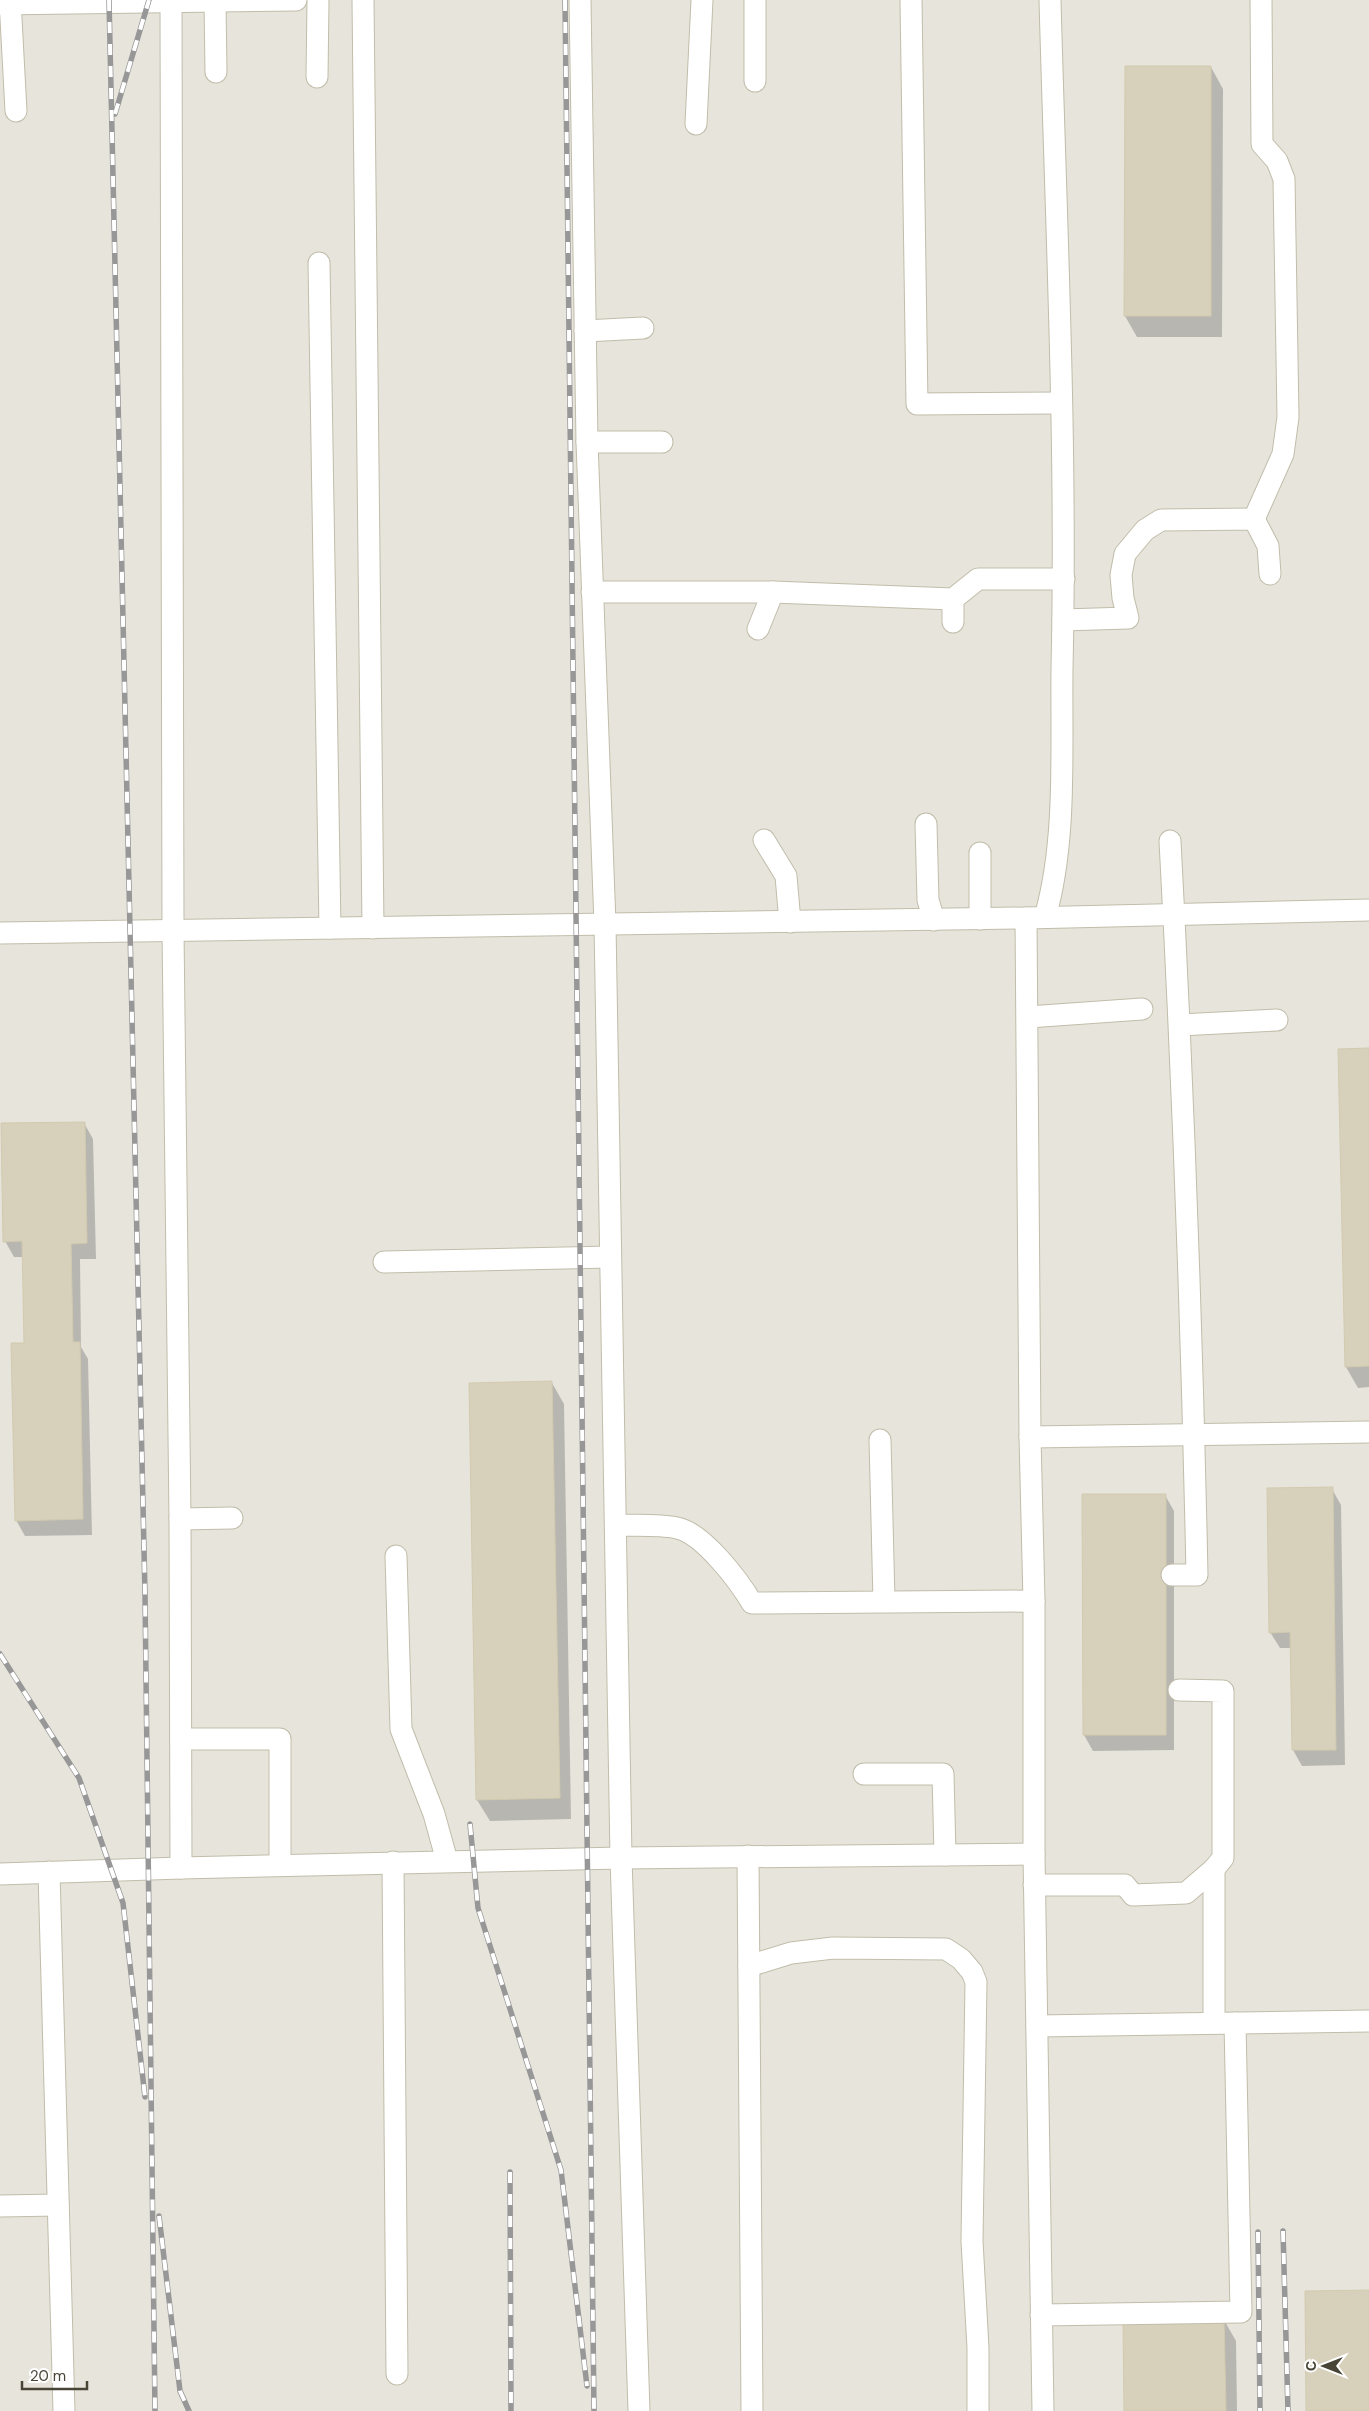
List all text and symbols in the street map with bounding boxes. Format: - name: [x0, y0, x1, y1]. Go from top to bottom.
- north arrow: [1299, 2341, 1349, 2391]
- scale bar: [22, 2358, 88, 2390]
- text: С: [1302, 2361, 1320, 2371]
- text: 20 m: [30, 2366, 66, 2386]

